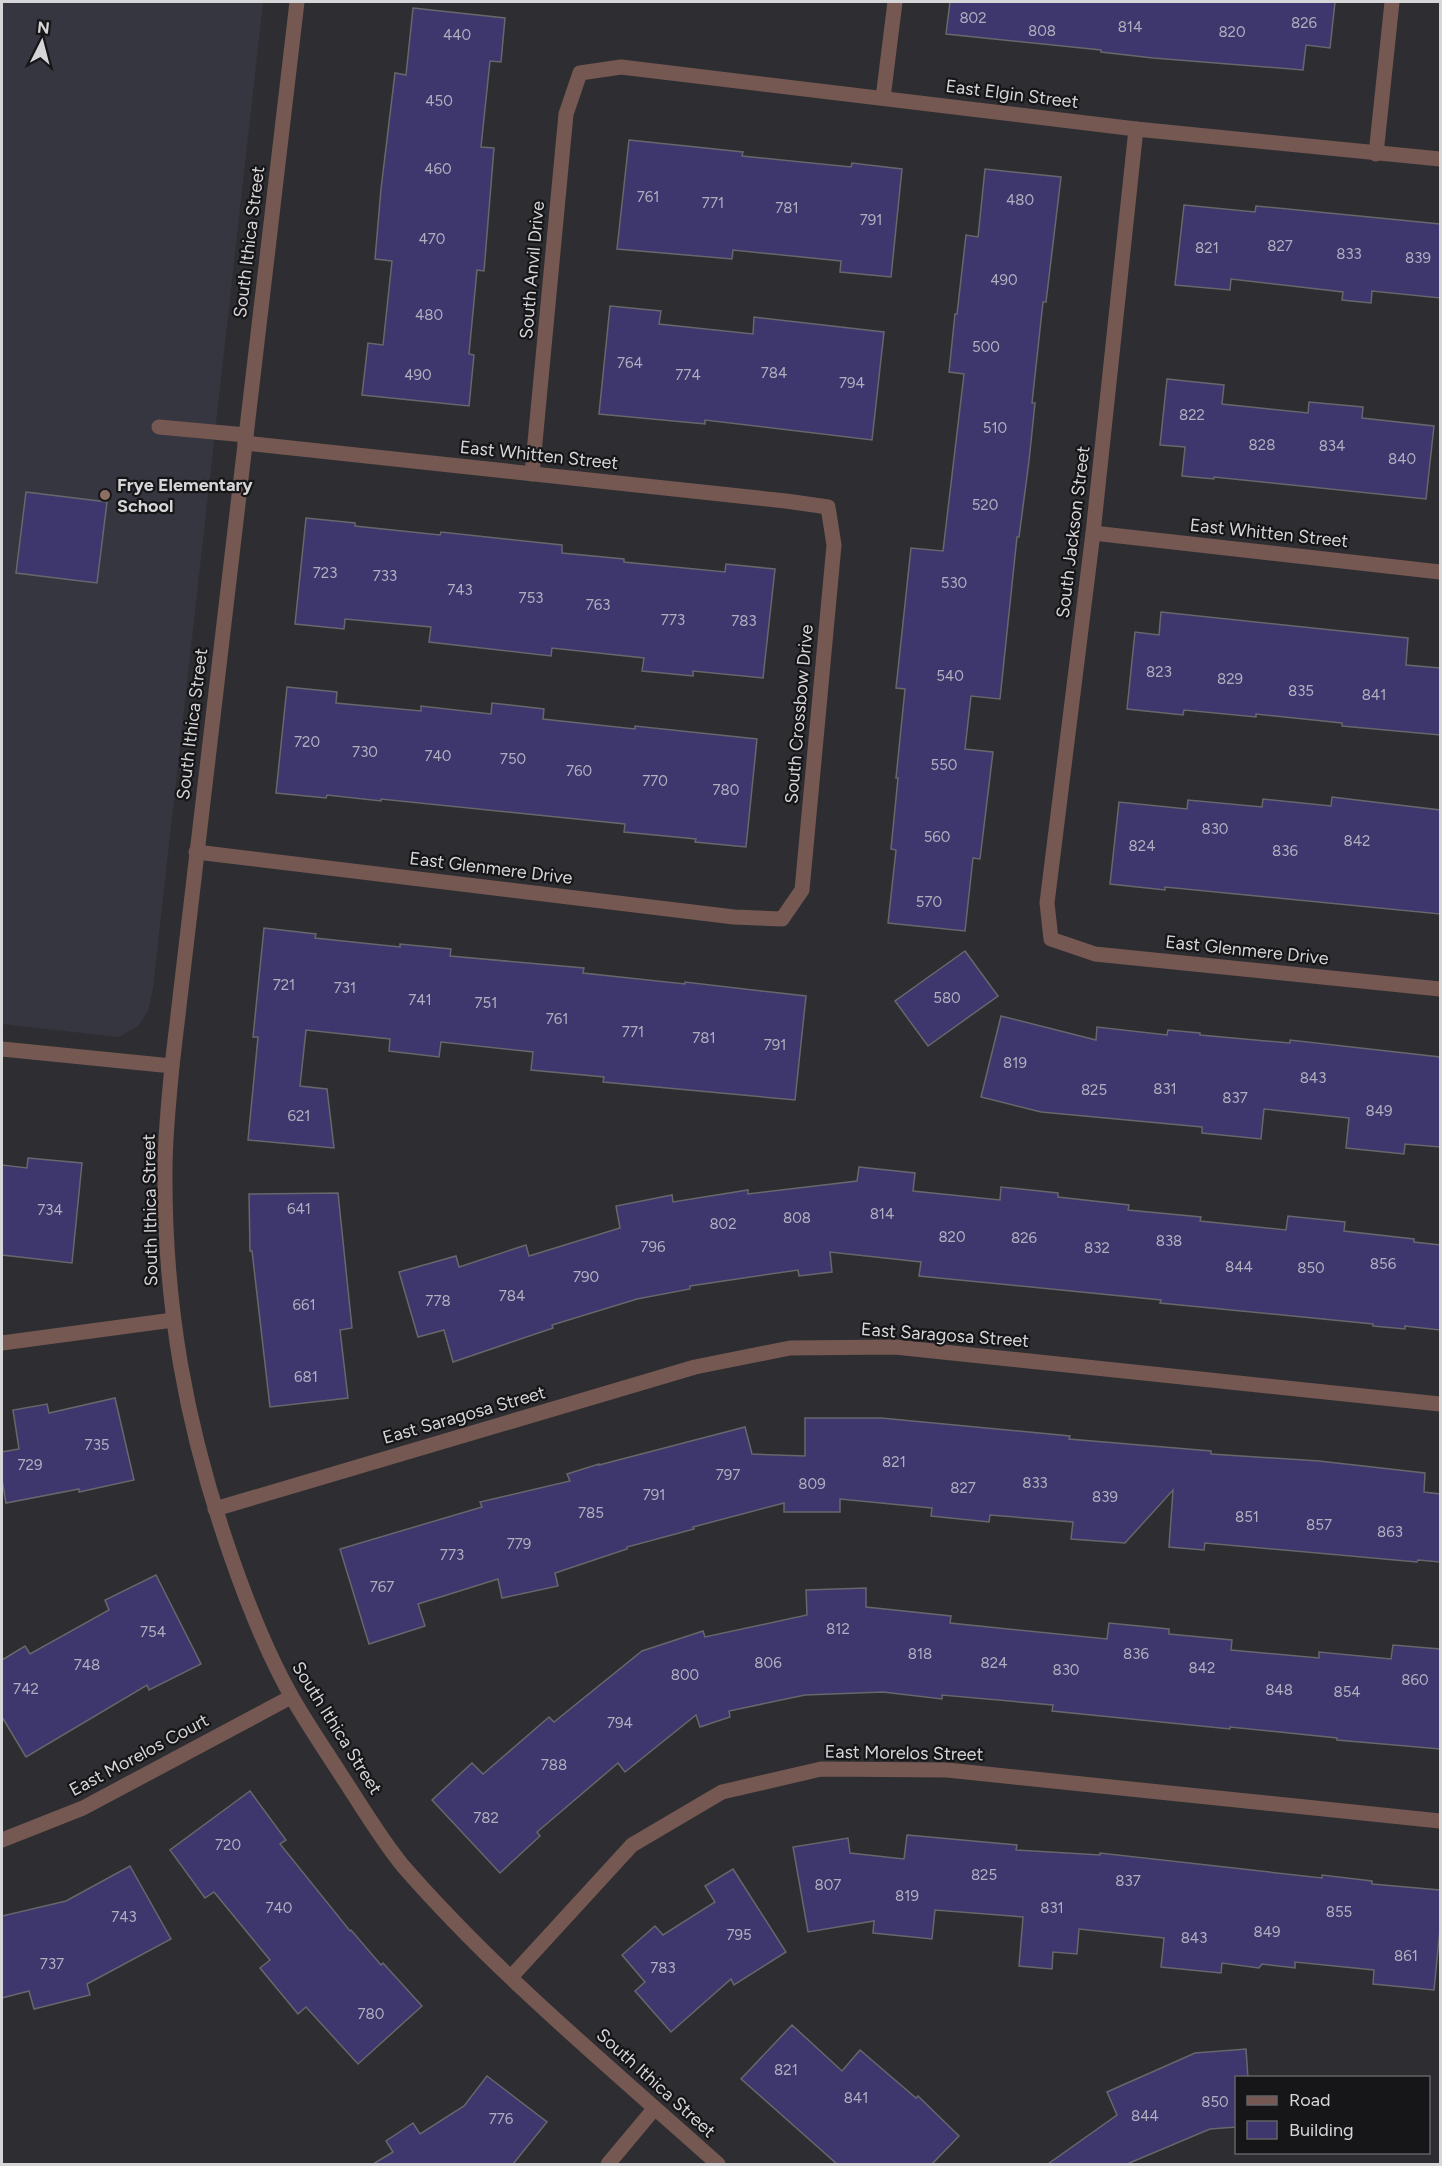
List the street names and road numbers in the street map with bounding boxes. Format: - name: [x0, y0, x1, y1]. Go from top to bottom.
- street label: East Elgin Street: [944, 75, 1080, 113]
- street label: South Ithica Street: [229, 165, 269, 319]
- street label: South Anvil Drive: [515, 200, 549, 340]
- street label: East Whitten Street: [459, 436, 620, 474]
- street label: South Jackson Street: [1052, 444, 1095, 619]
- street label: East Whitten Street: [1189, 514, 1350, 552]
- street label: South Crossbow Drive: [780, 623, 818, 805]
- street label: South Ithica Street: [172, 647, 212, 801]
- street label: East Glenmere Drive: [408, 847, 574, 889]
- street label: East Glenmere Drive: [1164, 930, 1330, 970]
- street label: South Ithica Street: [138, 1133, 162, 1286]
- street label: East Saragosa Street: [860, 1318, 1030, 1352]
- street label: East Saragosa Street: [380, 1381, 548, 1449]
- street label: South Ithica Street: [287, 1658, 387, 1799]
- street label: East Morelos Court: [66, 1709, 213, 1801]
- street label: East Morelos Street: [824, 1741, 984, 1765]
- street label: South Ithica Street: [592, 2024, 720, 2142]

